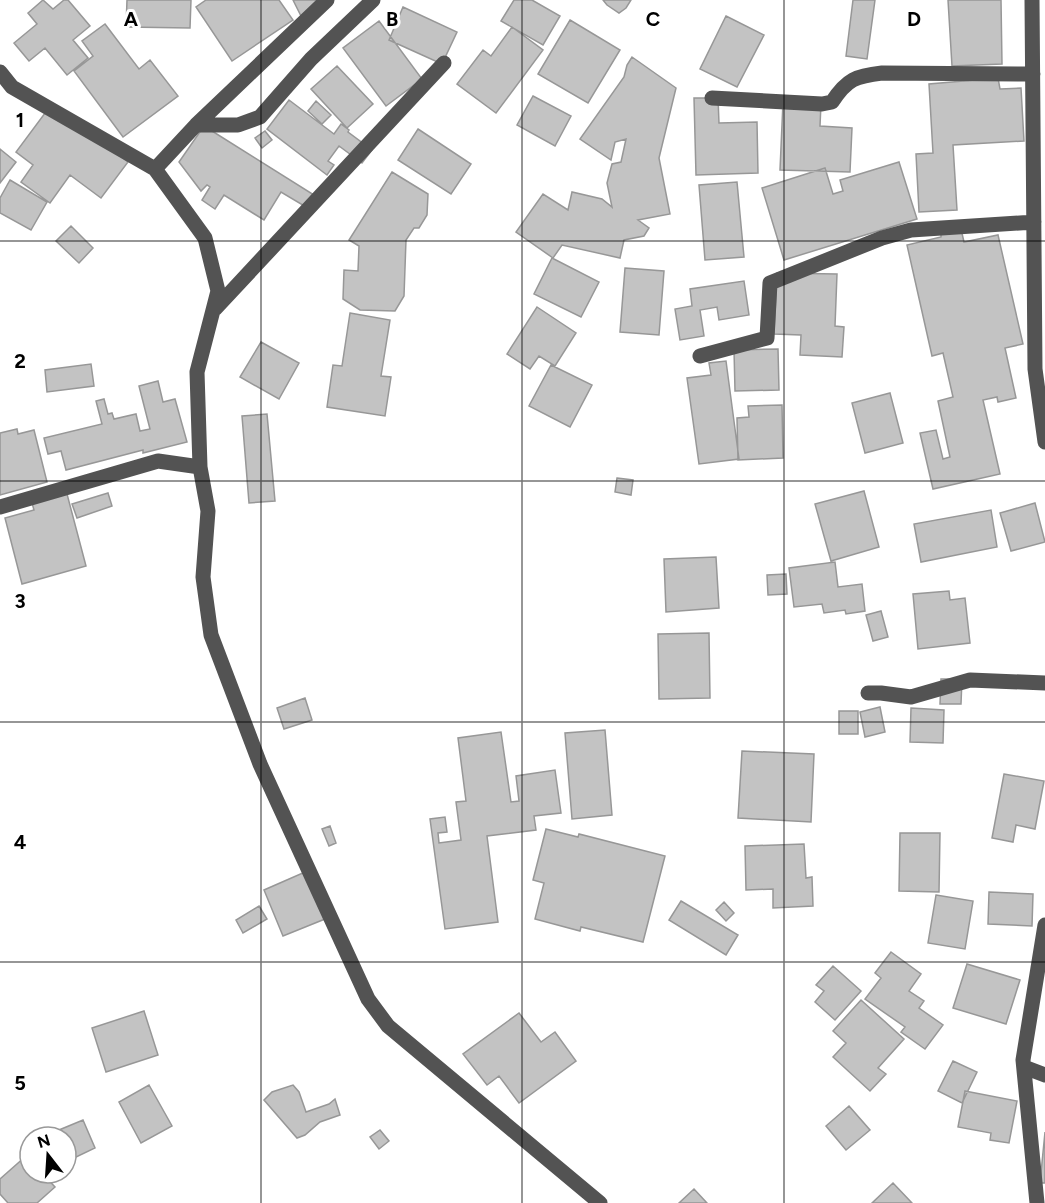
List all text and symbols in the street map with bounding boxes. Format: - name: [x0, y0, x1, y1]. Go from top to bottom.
- text: A: [124, 7, 139, 31]
- text: B: [386, 7, 398, 31]
- text: C: [646, 7, 660, 31]
- text: D: [907, 7, 921, 31]
- text: 1: [16, 108, 24, 132]
- text: 2: [14, 349, 26, 373]
- text: 3: [14, 589, 26, 613]
- text: 4: [14, 830, 27, 854]
- text: 5: [14, 1071, 26, 1095]
- north arrow: [18, 1125, 78, 1185]
- text: N: [35, 1130, 52, 1152]

